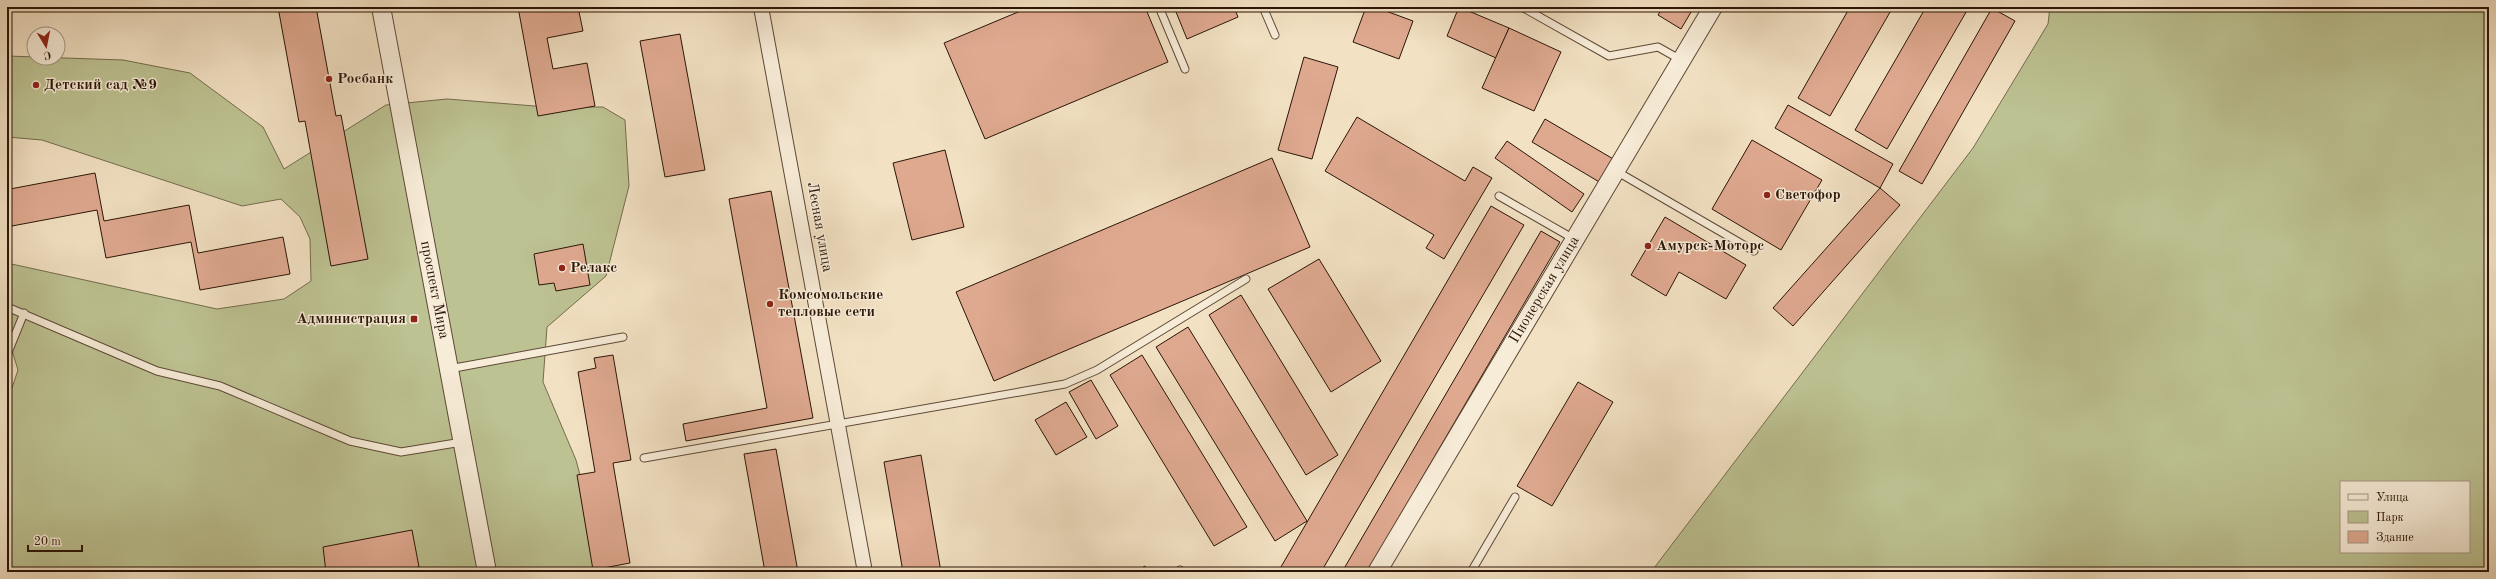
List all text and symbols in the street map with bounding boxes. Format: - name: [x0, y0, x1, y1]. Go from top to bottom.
- north arrow: [26, 26, 66, 66]
- text: С: [43, 48, 52, 60]
- place label: Росбанк: [337, 72, 393, 87]
- marker: Росбанк: [324, 74, 334, 84]
- place label: Детский сад №9: [44, 78, 157, 93]
- marker: Детский сад №9: [31, 80, 41, 90]
- street label: Лесная улица: [804, 181, 834, 274]
- place label: Светофор: [1775, 188, 1841, 203]
- marker: Светофор: [1762, 190, 1772, 200]
- street label: Пионерская улица: [1507, 233, 1583, 346]
- place label: Амурск-Моторс: [1656, 239, 1764, 254]
- street label: проспект Мира: [417, 240, 451, 341]
- marker: Амурск-Моторс: [1643, 241, 1653, 251]
- place label: Релакс: [570, 261, 617, 276]
- marker: Релакс: [557, 263, 567, 273]
- place label: Комсомольские тепловые сети: [778, 288, 883, 320]
- marker: Комсомольские тепловые сети: [765, 299, 775, 309]
- place label: Администрация: [296, 312, 406, 327]
- marker: Администрация: [409, 314, 419, 324]
- legend: [2340, 481, 2470, 553]
- text: Улица: [2376, 492, 2409, 504]
- text: Парк: [2376, 512, 2404, 524]
- scale bar: [28, 527, 82, 553]
- text: Здание: [2376, 532, 2414, 544]
- text: 20 m: [34, 536, 61, 548]

